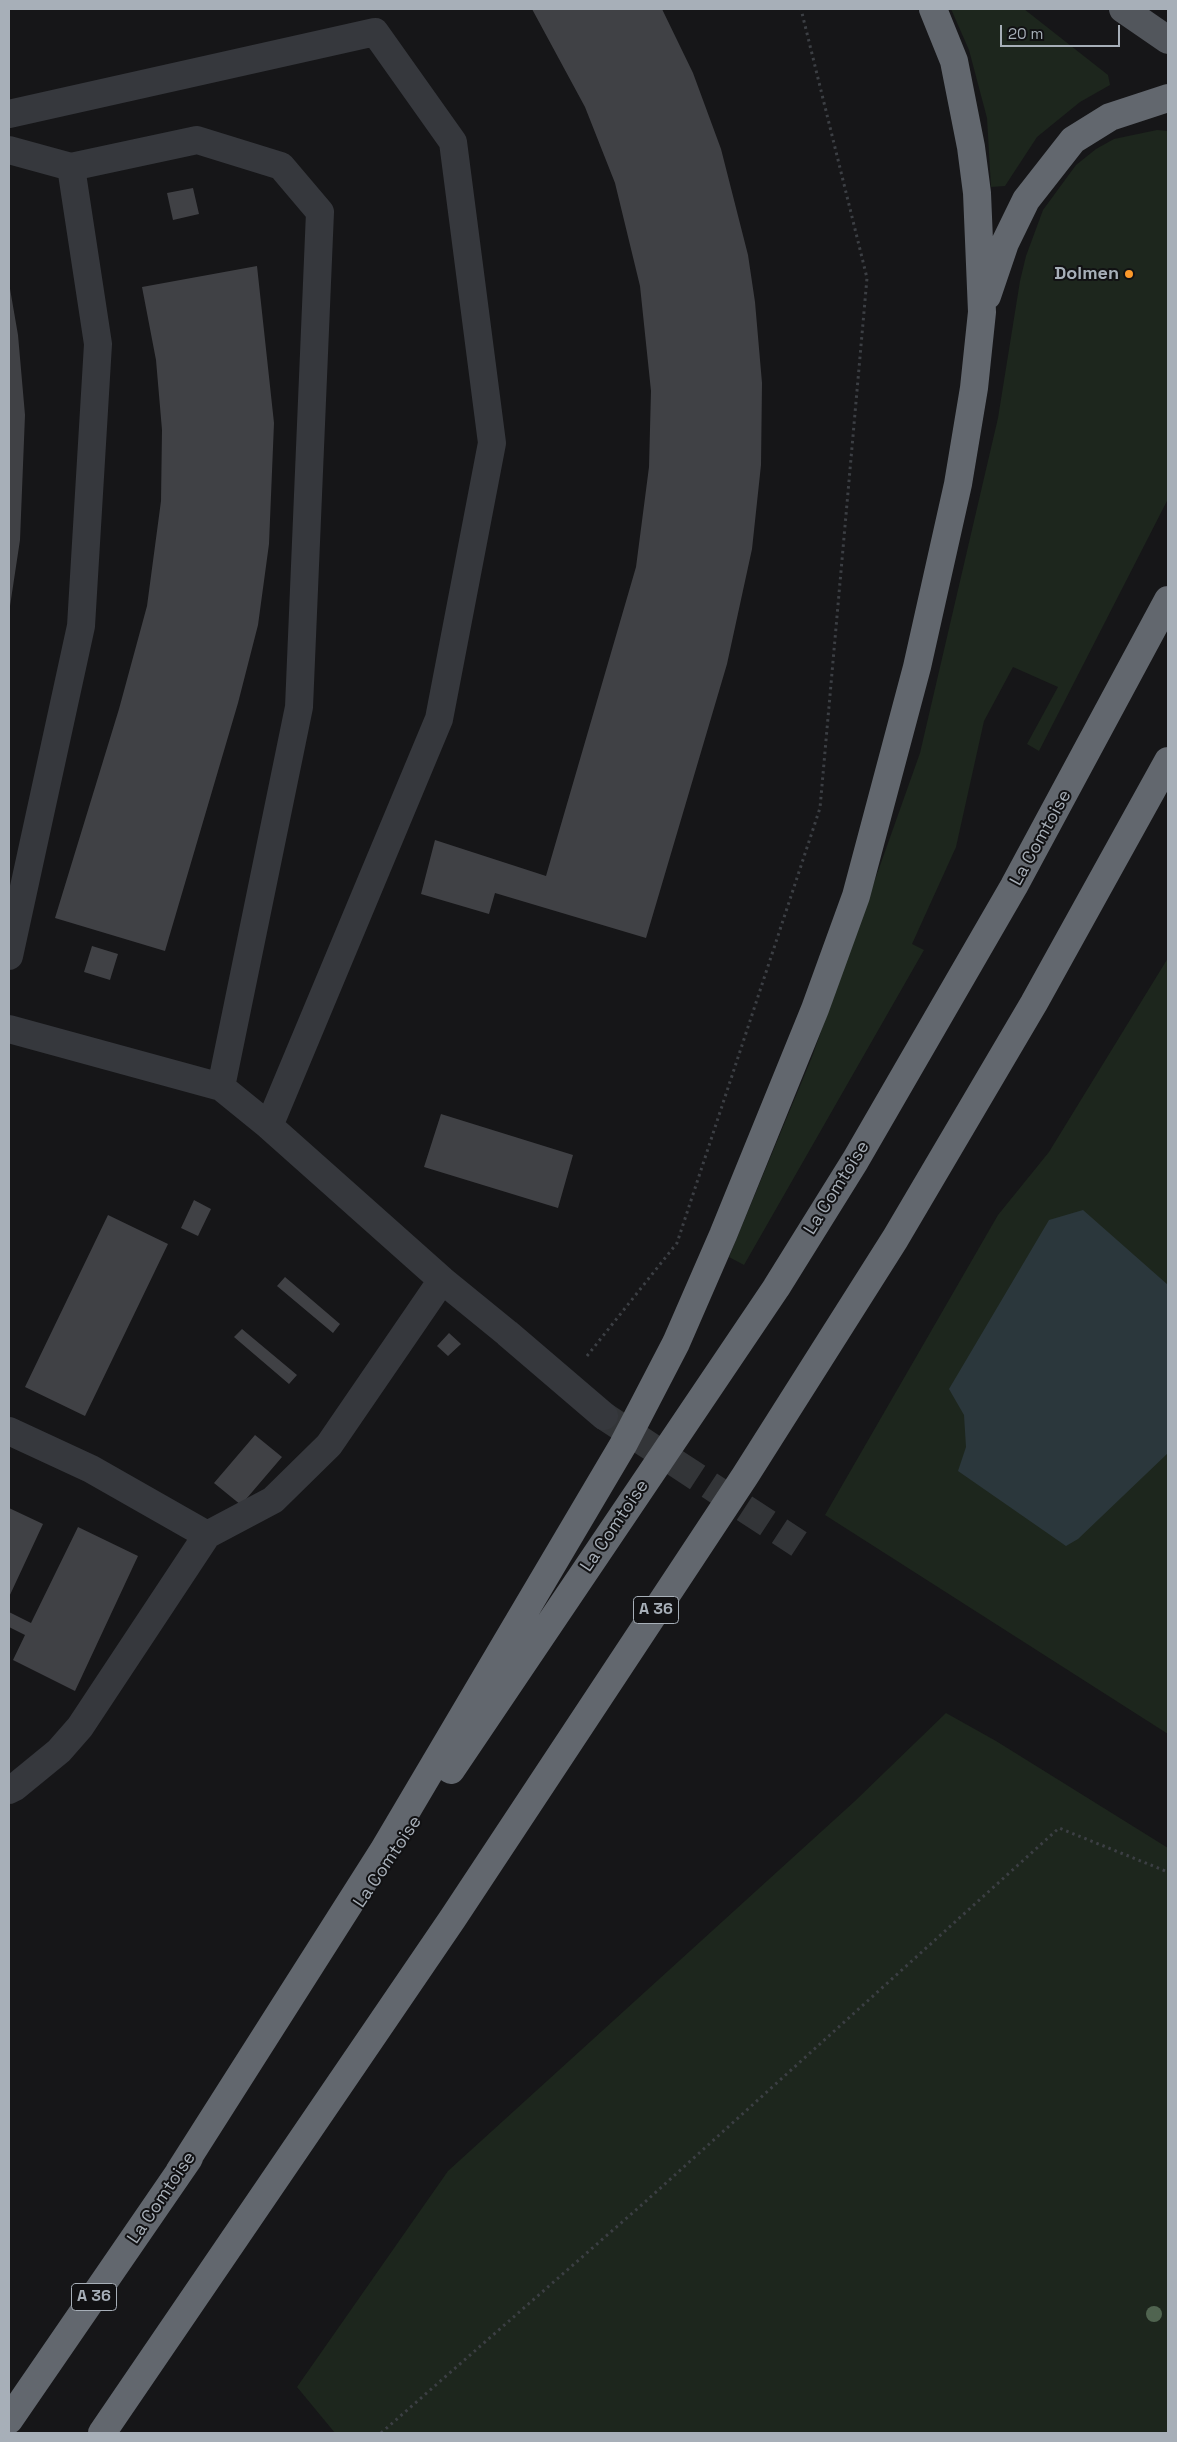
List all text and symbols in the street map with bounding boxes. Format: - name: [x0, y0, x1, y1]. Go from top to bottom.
- scale bar: [1002, 15, 1122, 47]
- text: 20 m: [1008, 24, 1043, 43]
- place label: Dolmen: [1054, 263, 1119, 285]
- marker: Dolmen: [1123, 268, 1135, 280]
- street label: La Comtoise: [1006, 786, 1076, 890]
- street label: La Comtoise: [800, 1137, 874, 1239]
- street label: La Comtoise: [576, 1476, 654, 1576]
- road number: A 36: [634, 1596, 678, 1624]
- street label: La Comtoise: [349, 1812, 427, 1912]
- street label: La Comtoise: [123, 2148, 201, 2248]
- road number: A 36: [72, 2284, 116, 2310]

